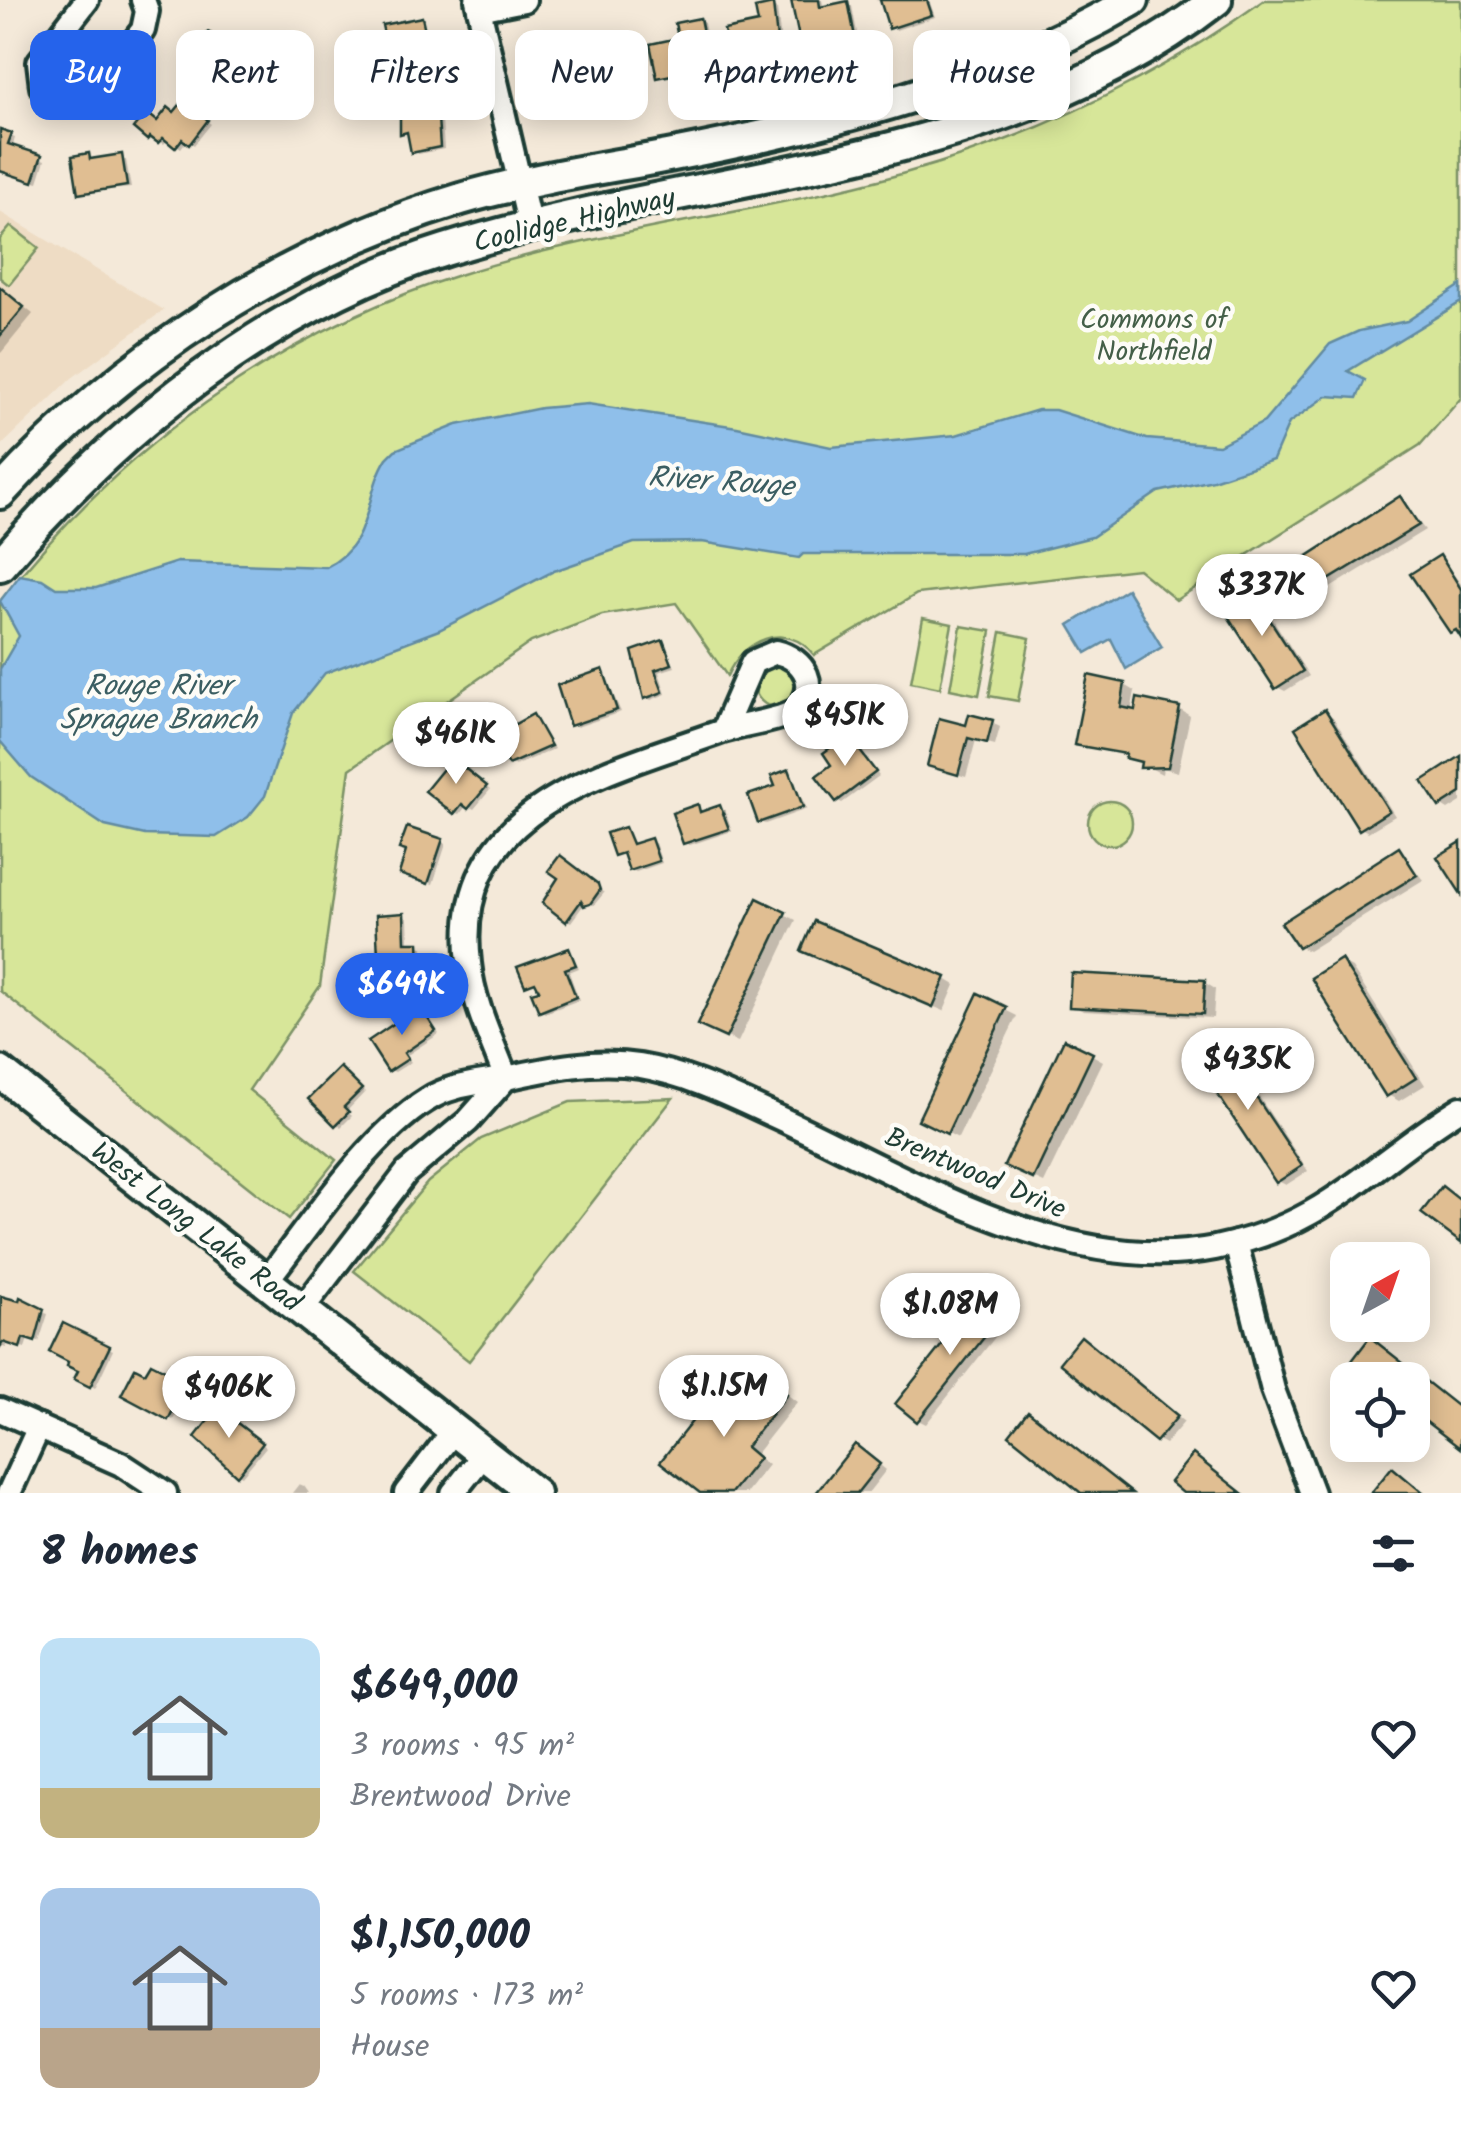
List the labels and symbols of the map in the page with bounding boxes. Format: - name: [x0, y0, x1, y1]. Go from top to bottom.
- street label: Coolidge Highway: [469, 176, 681, 266]
- park label: Commons of Northfield: [1080, 298, 1230, 375]
- water label: River Rouge: [646, 454, 798, 512]
- pin: $337K: [1192, 554, 1332, 639]
- water label: Rouge River Sprague Branch: [59, 663, 259, 745]
- pin: $451K: [775, 684, 915, 769]
- pin: $461K: [386, 702, 526, 787]
- pin: $649K: [332, 953, 472, 1038]
- pin: $435K: [1178, 1028, 1318, 1113]
- street label: Brentwood Drive: [877, 1116, 1073, 1233]
- street label: West Long Lake Road: [80, 1131, 312, 1326]
- north arrow: [1330, 1242, 1430, 1342]
- pin: $1.08M: [869, 1273, 1031, 1358]
- pin: $1.15M: [643, 1355, 805, 1440]
- pin: $406K: [159, 1356, 299, 1441]

